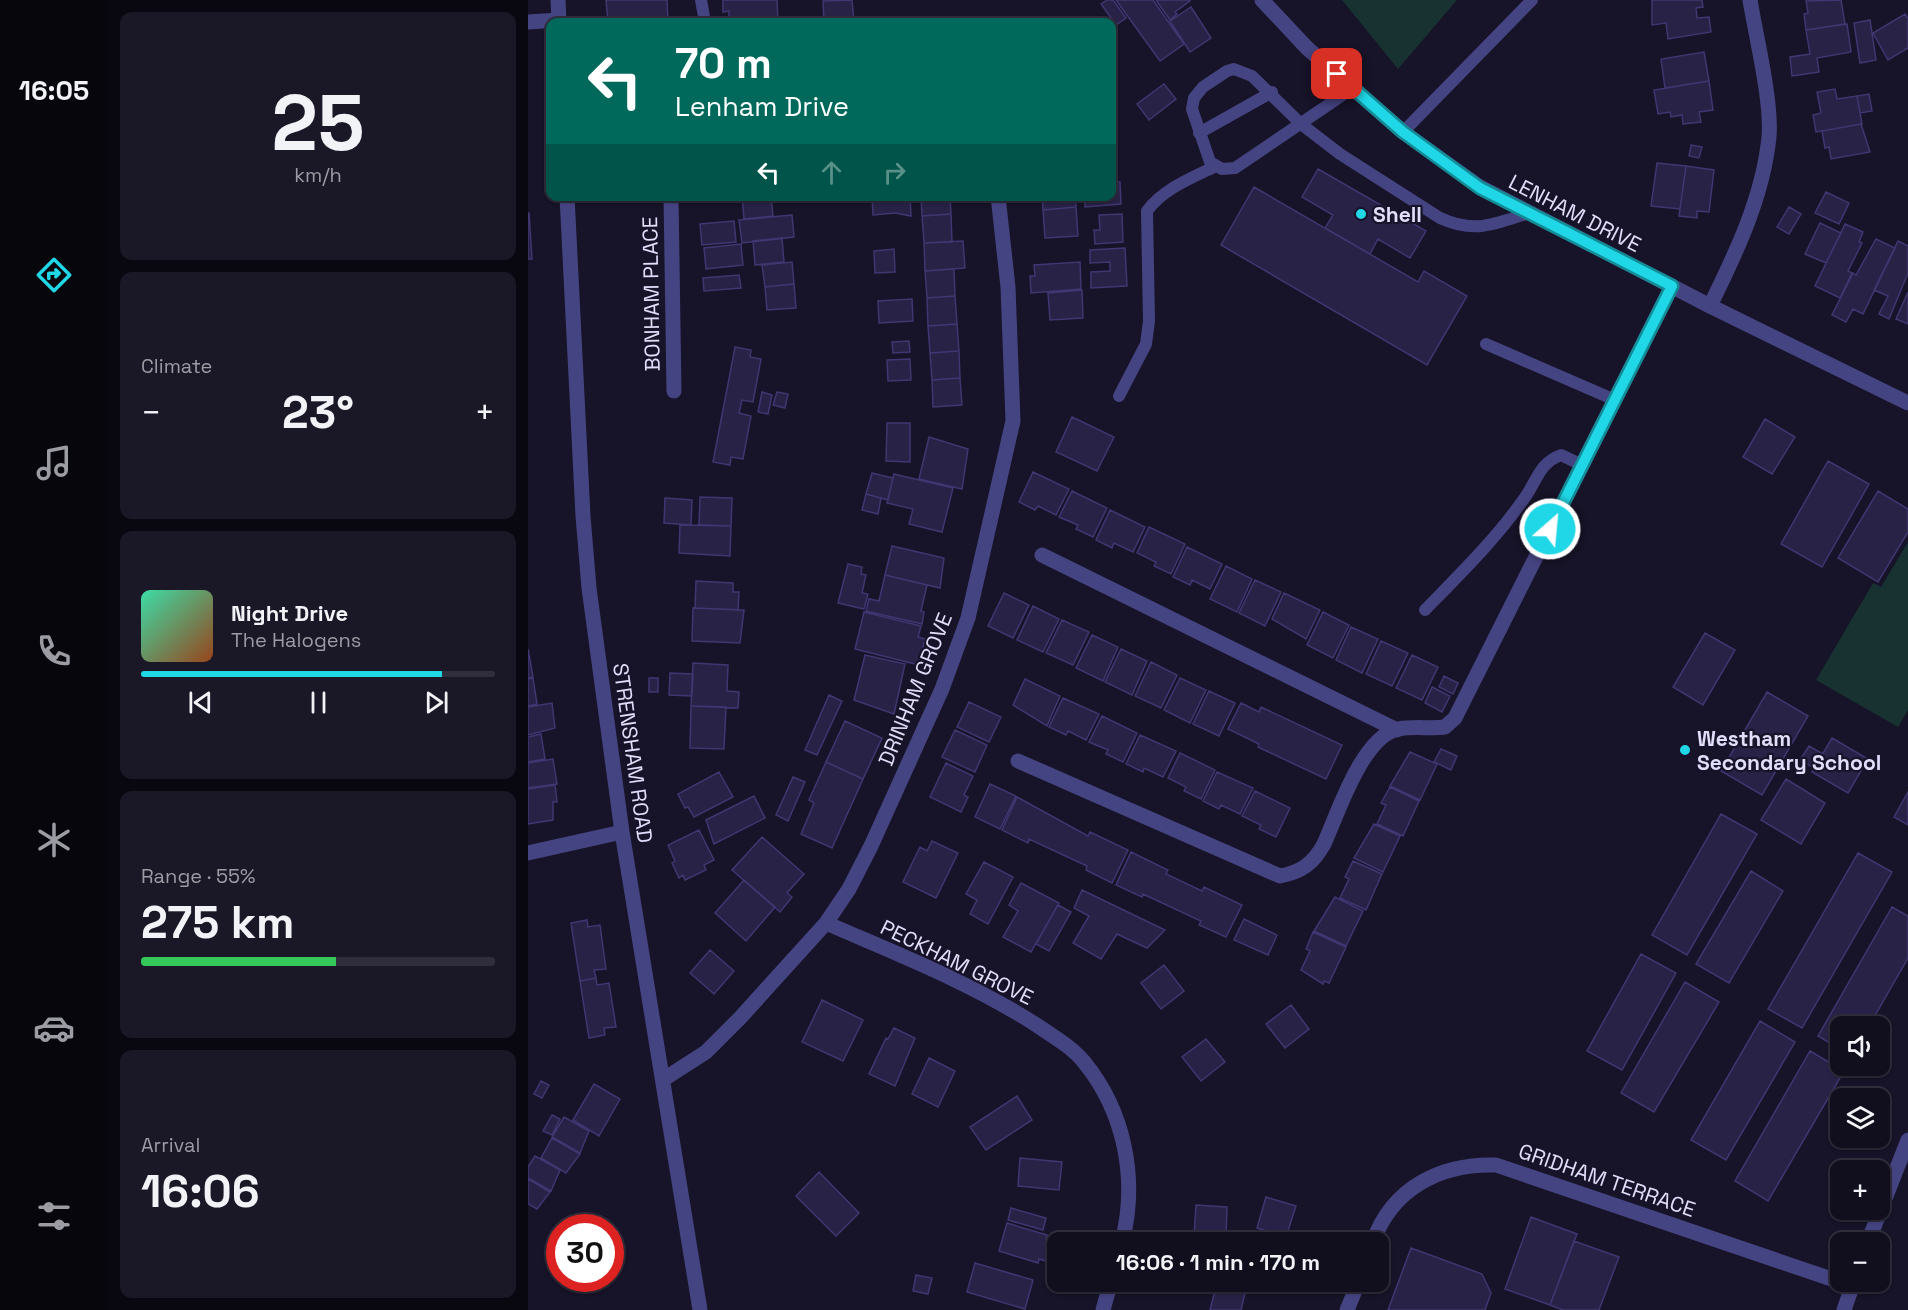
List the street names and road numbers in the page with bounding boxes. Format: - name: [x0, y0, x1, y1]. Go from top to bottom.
- street label: LENHAM DRIVE: [1504, 168, 1646, 258]
- street label: BONHAM PLACE: [636, 216, 666, 372]
- street label: DRINHAM GROVE: [872, 609, 958, 769]
- street label: STRENSHAM ROAD: [607, 661, 659, 845]
- street label: PECKHAM GROVE: [876, 913, 1038, 1011]
- street label: GRIDHAM TERRACE: [1515, 1137, 1699, 1223]

